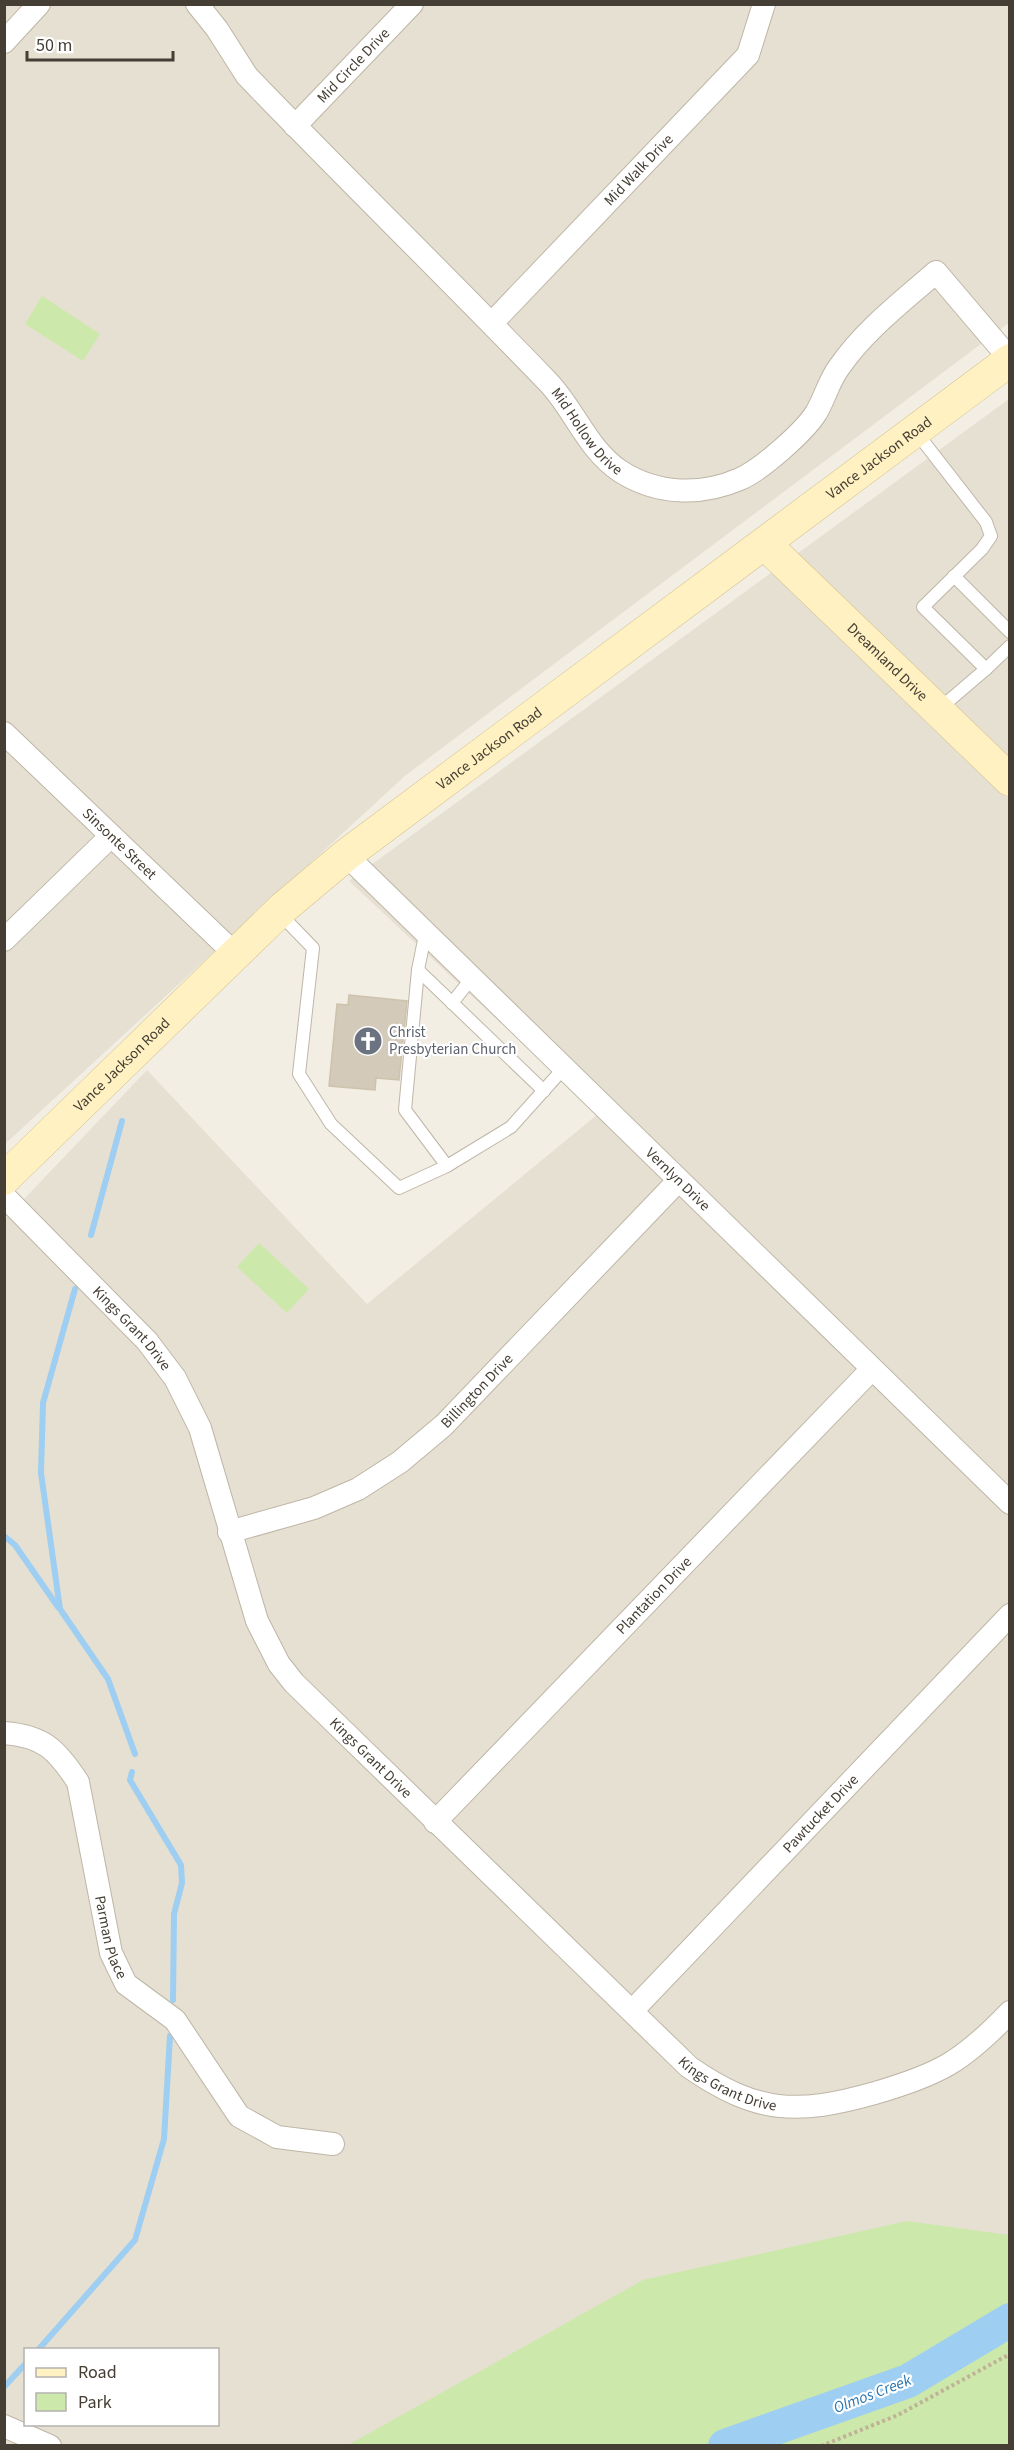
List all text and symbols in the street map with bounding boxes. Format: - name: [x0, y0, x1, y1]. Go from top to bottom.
- street label: Mid Circle Drive: [312, 23, 395, 108]
- scale bar: [27, 24, 172, 62]
- text: 50 m: [36, 33, 72, 58]
- street label: Mid Walk Drive: [599, 130, 678, 211]
- street label: Mid Hollow Drive: [546, 383, 626, 481]
- street label: Vance Jackson Road: [822, 412, 936, 505]
- street label: Dreamland Drive: [842, 618, 932, 706]
- street label: Vance Jackson Road: [432, 702, 547, 795]
- street label: Sinsonte Street: [77, 803, 161, 885]
- street label: Vance Jackson Road: [69, 1013, 175, 1117]
- place label: Christ Presbyterian Church: [389, 1022, 516, 1060]
- church icon: Christ Presbyterian Church: [352, 1025, 384, 1057]
- street label: Vernlyn Drive: [641, 1143, 715, 1216]
- street label: Kings Grant Drive: [87, 1282, 176, 1375]
- street label: Billington Drive: [436, 1349, 518, 1433]
- street label: Plantation Drive: [611, 1552, 697, 1639]
- street label: Kings Grant Drive: [325, 1713, 417, 1803]
- street label: Pawtucket Drive: [778, 1770, 863, 1858]
- street label: Parman Place: [89, 1894, 132, 1982]
- street label: Kings Grant Drive: [673, 2052, 778, 2117]
- legend: [24, 2348, 219, 2426]
- text: Road: [78, 2360, 117, 2385]
- water label: Olmos Creek: [830, 2369, 915, 2419]
- text: Park: [78, 2390, 112, 2415]

